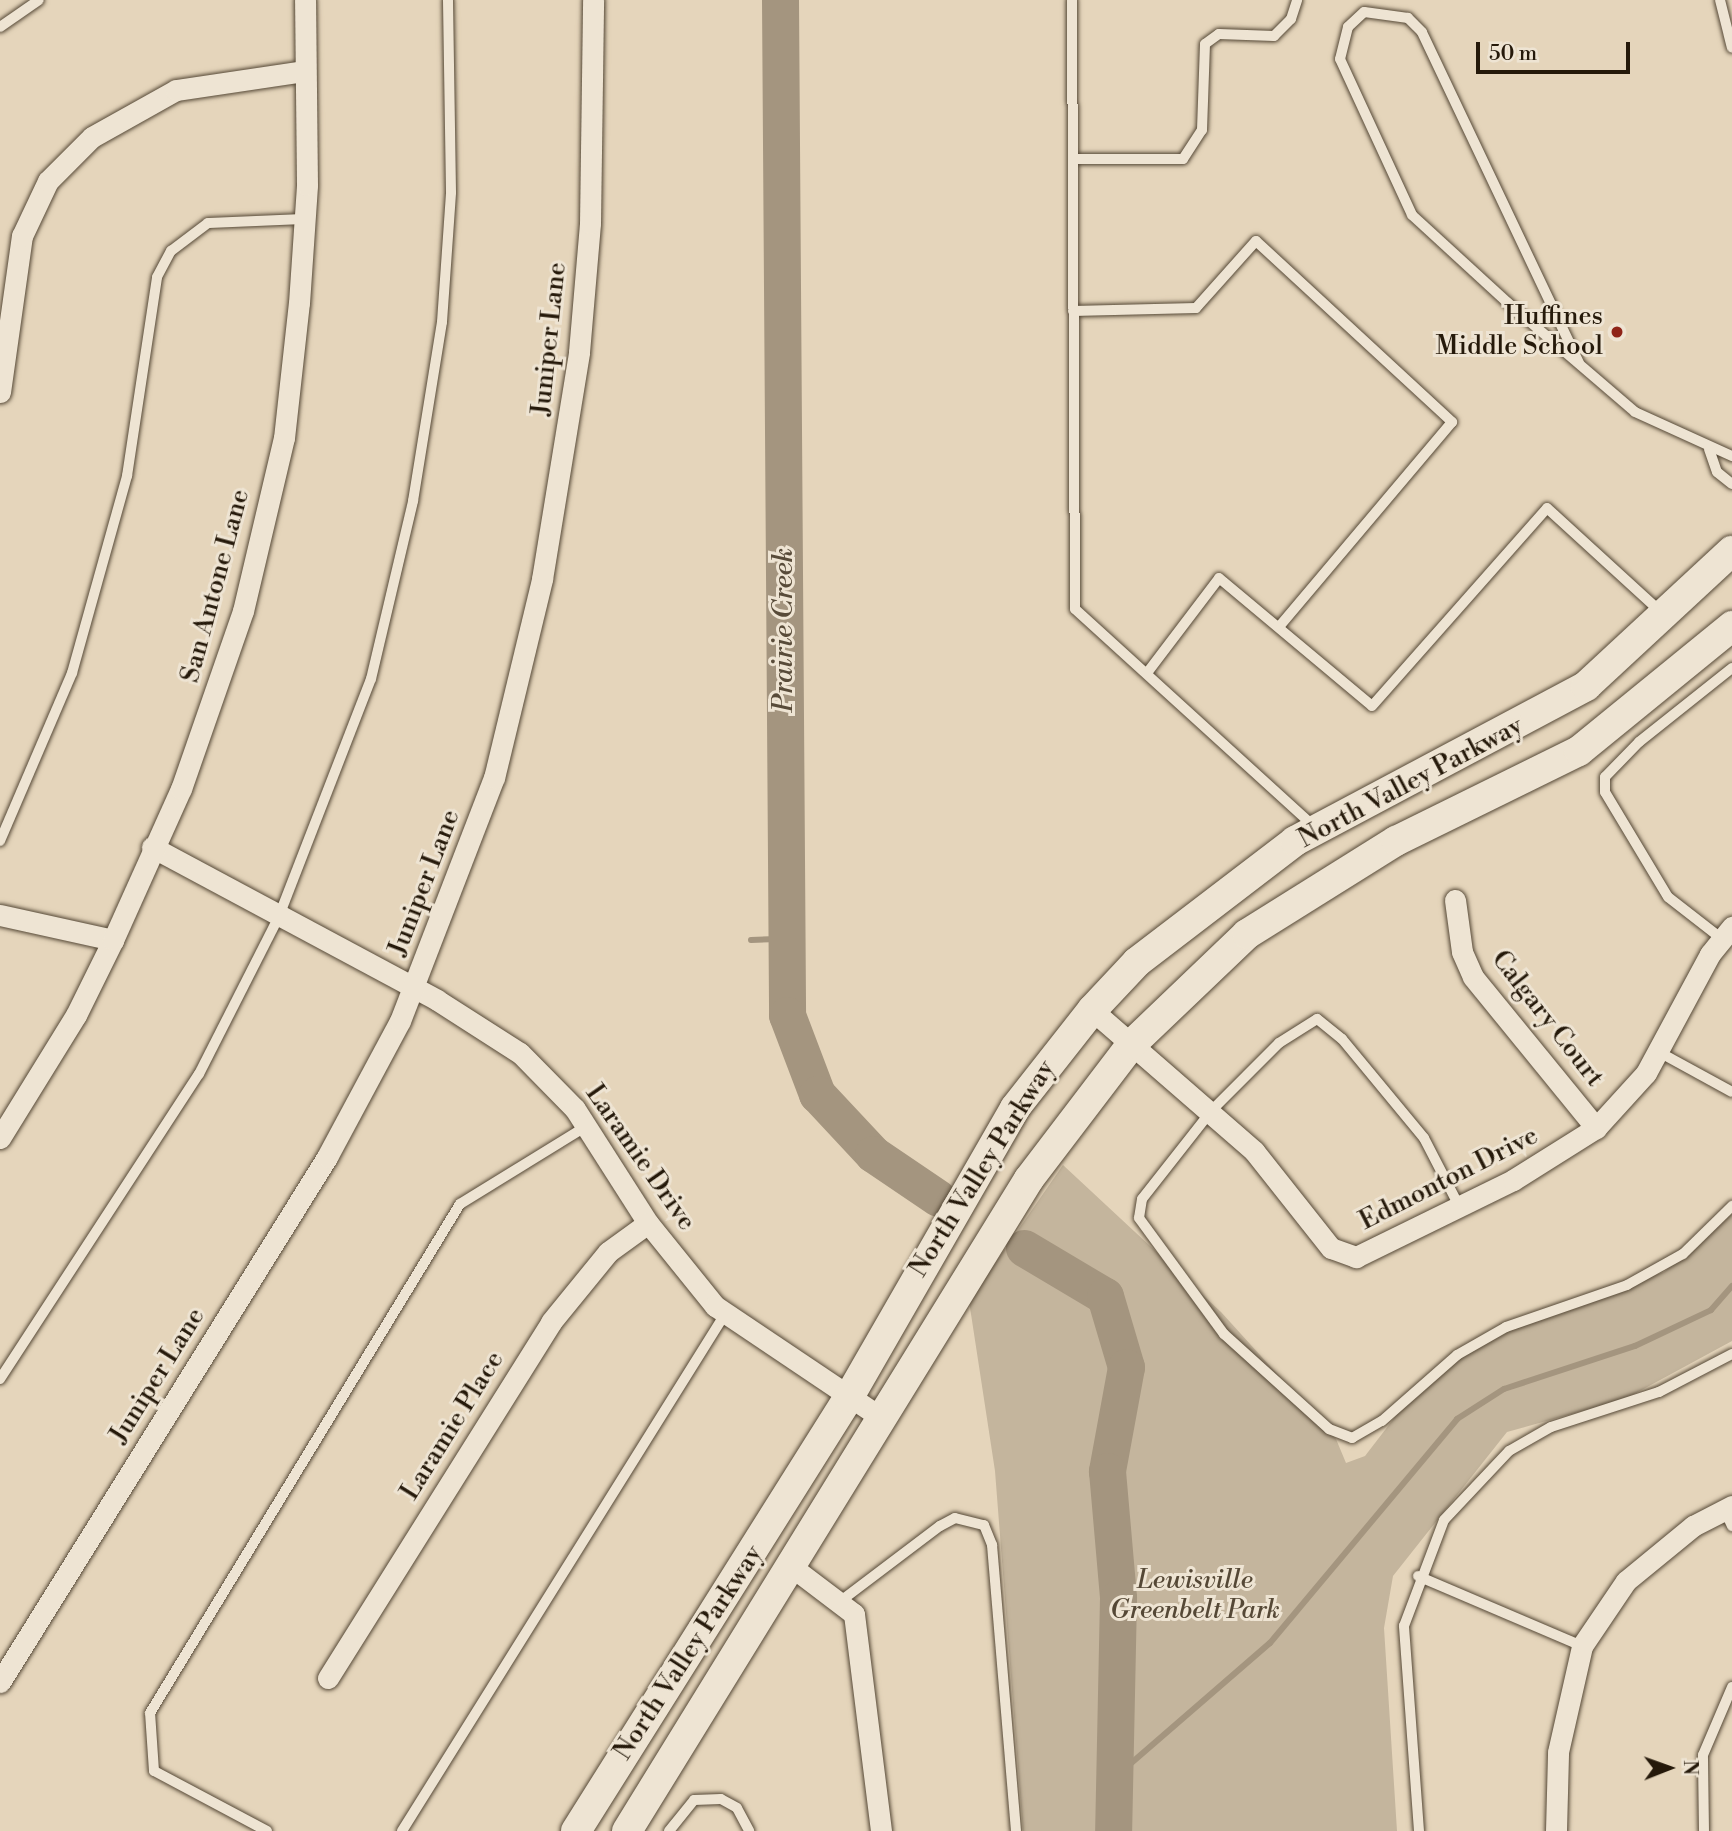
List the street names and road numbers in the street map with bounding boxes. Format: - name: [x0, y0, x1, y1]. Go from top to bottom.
- street label: Juniper Lane: [526, 261, 574, 417]
- street label: San Antone Lane: [175, 486, 257, 686]
- street label: North Valley Parkway: [1293, 711, 1529, 855]
- street label: Juniper Lane: [383, 806, 467, 960]
- street label: Calgary Court: [1484, 945, 1610, 1093]
- street label: North Valley Parkway: [904, 1055, 1062, 1283]
- street label: Laramie Drive: [578, 1079, 702, 1237]
- street label: Edmonton Drive: [1355, 1121, 1543, 1237]
- street label: Juniper Lane: [104, 1303, 212, 1449]
- street label: Laramie Place: [395, 1346, 511, 1506]
- street label: North Valley Parkway: [608, 1540, 770, 1766]

